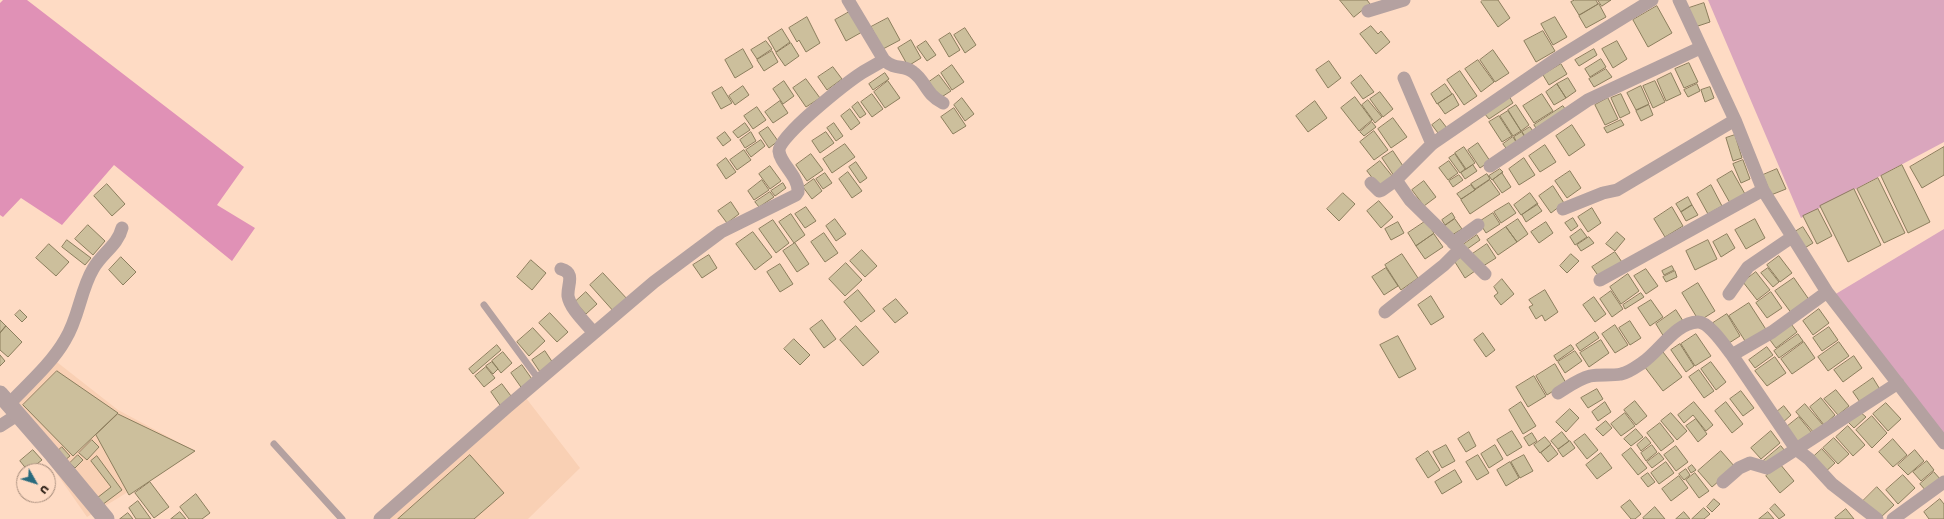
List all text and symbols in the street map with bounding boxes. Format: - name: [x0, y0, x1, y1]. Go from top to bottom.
- north arrow: [16, 463, 56, 503]
- text: U: [36, 482, 53, 498]

